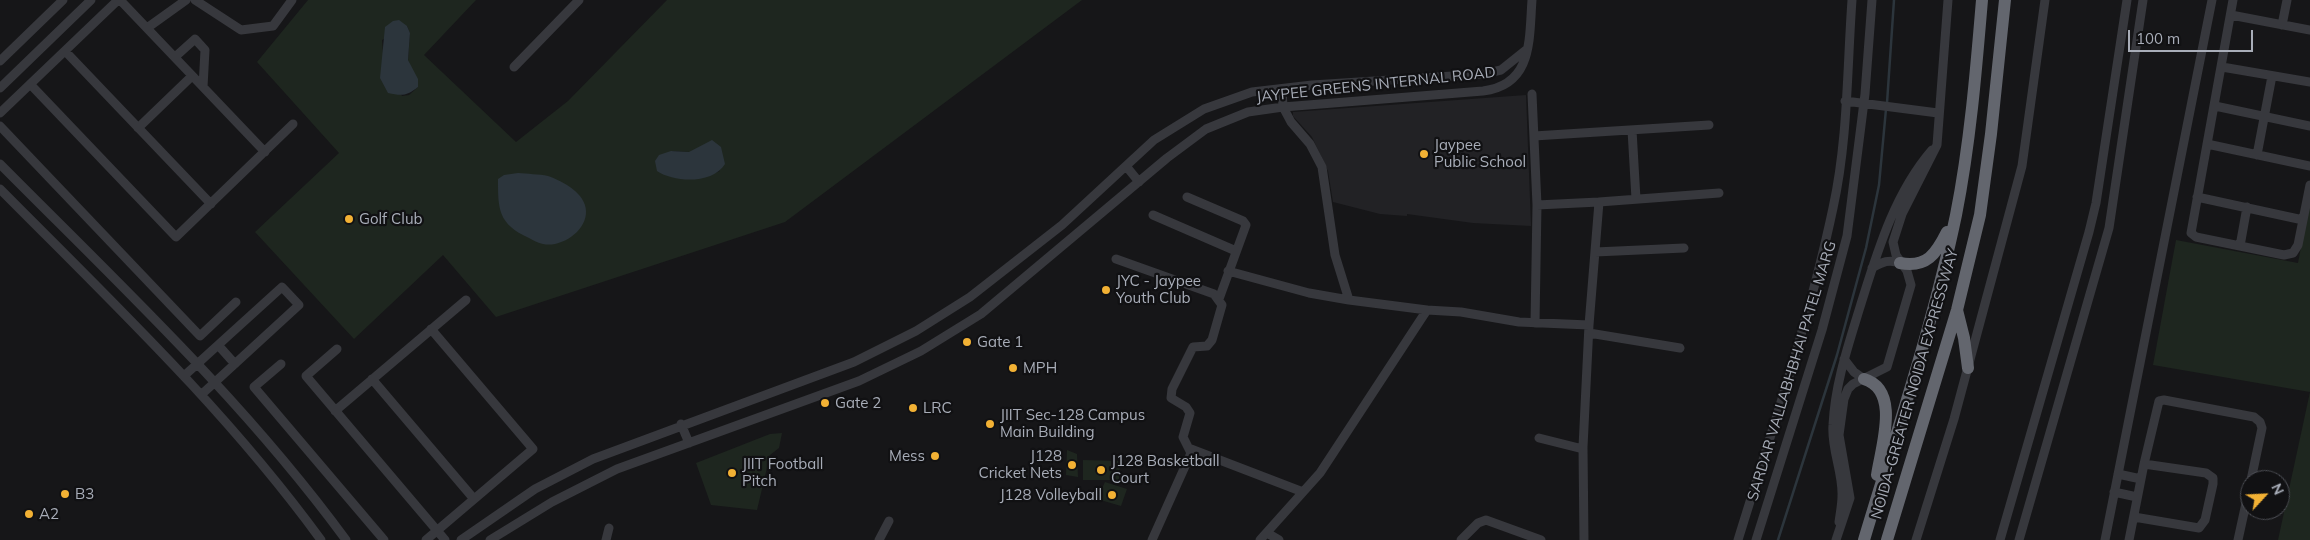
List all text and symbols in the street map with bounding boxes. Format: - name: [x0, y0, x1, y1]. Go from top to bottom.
- scale bar: [2130, 20, 2255, 52]
- text: 100 m: [2136, 29, 2180, 48]
- street label: JAYPEE GREENS INTERNAL ROAD: [1255, 63, 1497, 107]
- place label: Jaypee Public School: [1434, 136, 1526, 171]
- marker: Jaypee Public School: [1418, 148, 1430, 160]
- place label: Golf Club: [359, 210, 423, 228]
- marker: Golf Club: [343, 213, 355, 225]
- street label: SARDAR VALLABHBHAI PATEL MARG: [1744, 239, 1840, 503]
- street label: NOIDA-GREATER NOIDA EXPRESSWAY: [1868, 247, 1962, 521]
- place label: JYC - Jaypee Youth Club: [1116, 272, 1201, 307]
- marker: JYC - Jaypee Youth Club: [1100, 284, 1112, 296]
- place label: Gate 1: [977, 333, 1023, 351]
- marker: Gate 1: [961, 336, 973, 348]
- place label: MPH: [1023, 359, 1057, 377]
- marker: MPH: [1007, 362, 1019, 374]
- place label: Gate 2: [835, 394, 881, 412]
- marker: Gate 2: [819, 397, 831, 409]
- place label: LRC: [923, 399, 952, 417]
- marker: LRC: [907, 402, 919, 414]
- place label: JIIT Sec-128 Campus Main Building: [1000, 406, 1145, 441]
- marker: JIIT Sec-128 Campus Main Building: [984, 418, 996, 430]
- place label: Mess: [889, 447, 925, 465]
- place label: J128 Cricket Nets: [978, 447, 1062, 482]
- marker: Mess: [929, 450, 941, 462]
- place label: J128 Basketball Court: [1111, 452, 1220, 487]
- place label: JIIT Football Pitch: [742, 455, 823, 490]
- marker: J128 Cricket Nets: [1066, 459, 1078, 471]
- marker: J128 Basketball Court: [1095, 464, 1107, 476]
- marker: JIIT Football Pitch: [726, 467, 738, 479]
- north arrow: [2240, 470, 2290, 520]
- text: N: [2267, 480, 2288, 498]
- place label: B3: [75, 485, 94, 503]
- place label: J128 Volleyball: [1000, 486, 1102, 504]
- marker: B3: [59, 488, 71, 500]
- marker: J128 Volleyball: [1106, 489, 1118, 501]
- place label: A2: [39, 505, 59, 523]
- marker: A2: [23, 508, 35, 520]

